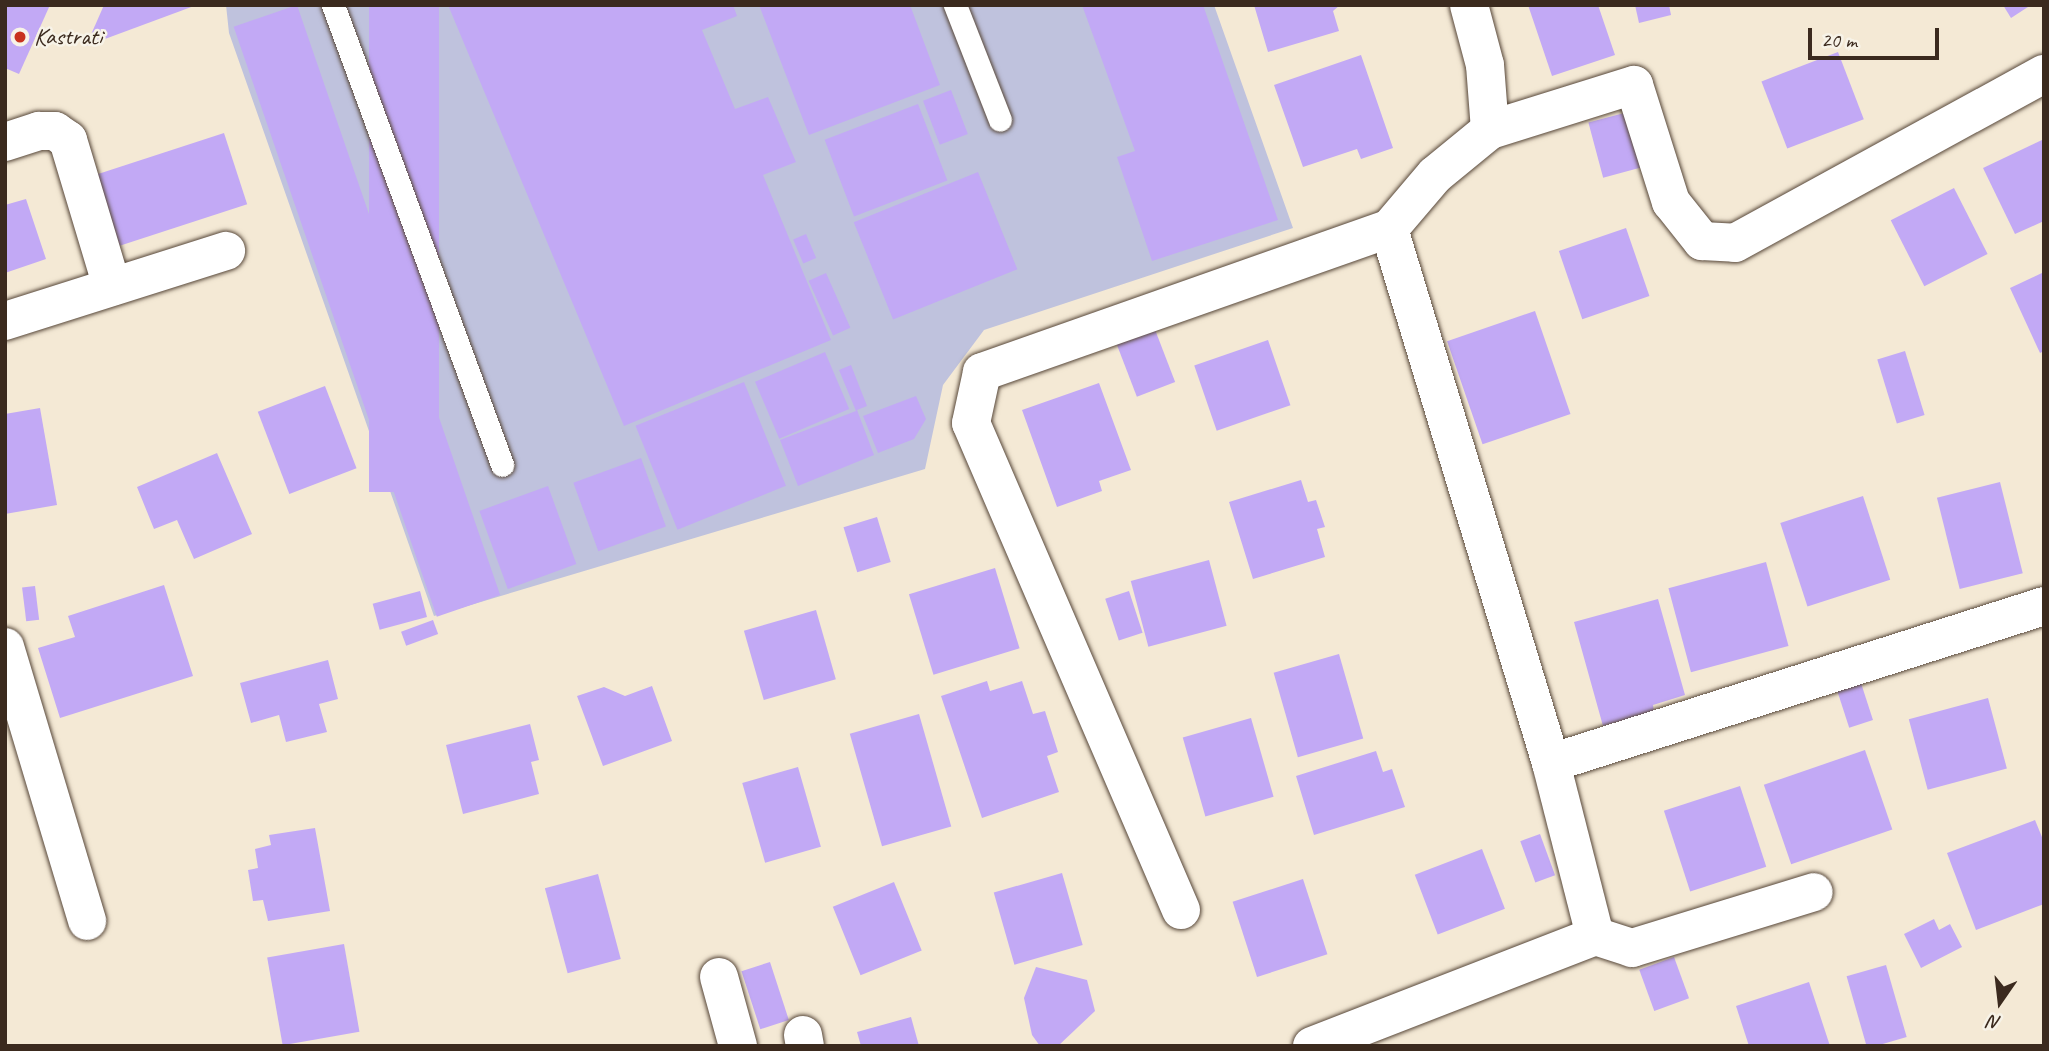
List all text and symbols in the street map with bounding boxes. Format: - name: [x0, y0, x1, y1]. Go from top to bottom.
- scale bar: [1811, 14, 1942, 58]
- place label: Kastrati: [34, 23, 102, 51]
- text: 20 m: [1821, 27, 1857, 53]
- marker: Kastrati: [12, 29, 28, 45]
- north arrow: [1965, 967, 2035, 1037]
- text: N: [1986, 1009, 2004, 1035]

